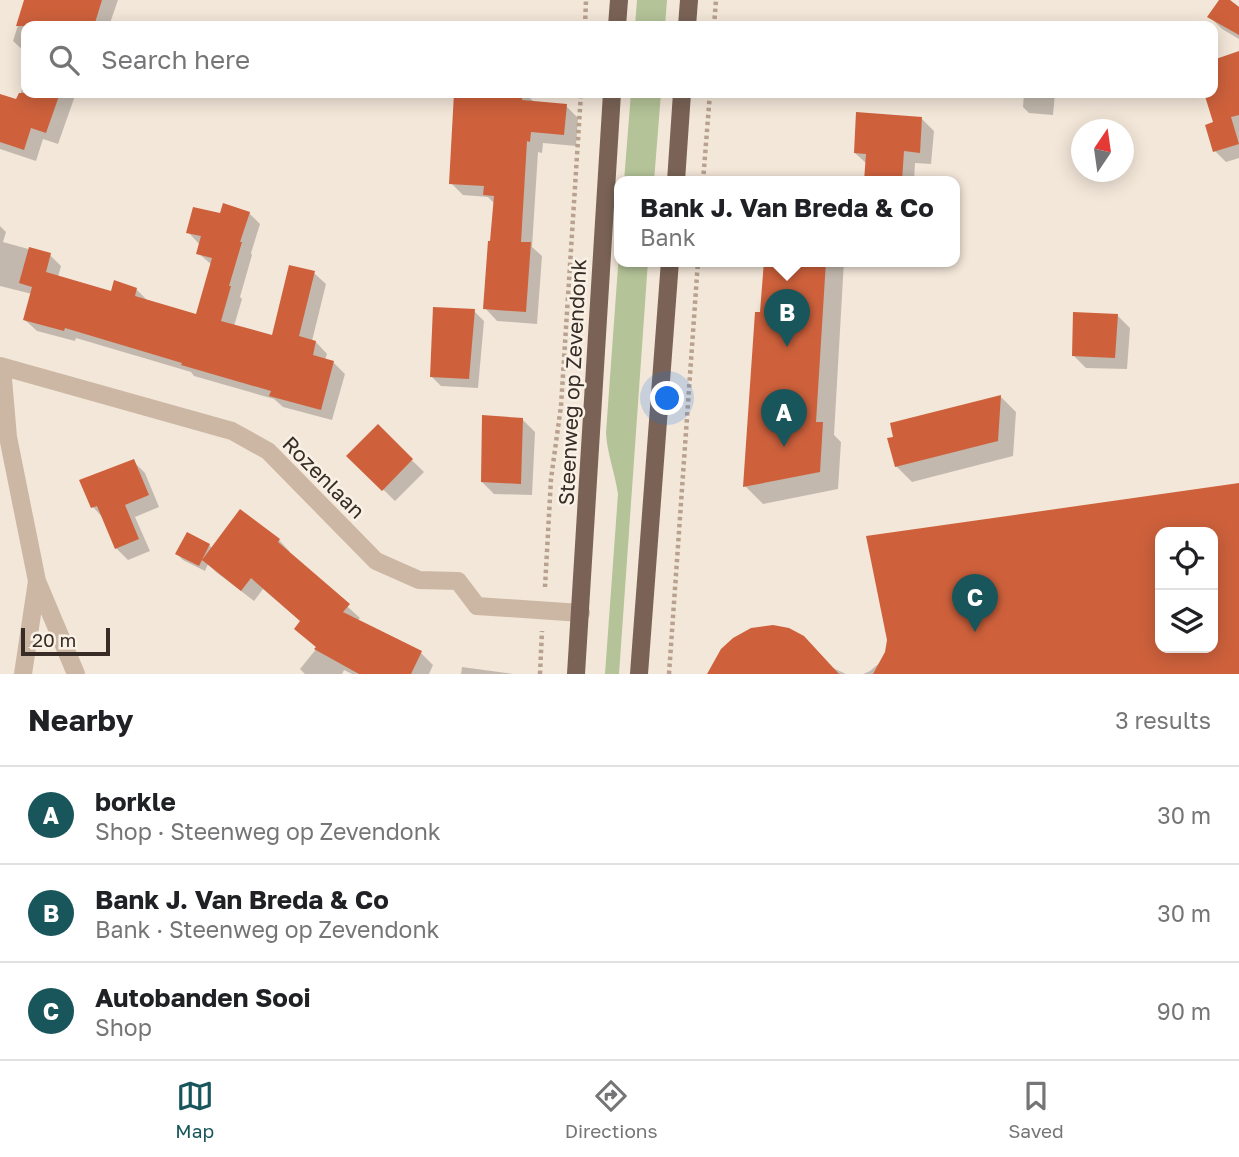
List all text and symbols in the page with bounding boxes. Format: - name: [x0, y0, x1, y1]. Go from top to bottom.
- search box: [21, 21, 1218, 98]
- icon: search: [45, 41, 83, 79]
- text: Search here: [101, 44, 250, 75]
- north arrow: [1071, 119, 1134, 182]
- popup: [614, 176, 960, 267]
- text: Bank J. Van Breda & Co: [640, 192, 934, 223]
- text: Bank: [640, 223, 696, 251]
- street label: Steenweg op Zevendonk: [553, 258, 591, 506]
- pin: B: [764, 289, 810, 347]
- your location: [650, 381, 684, 415]
- pin: A: [761, 389, 807, 447]
- street label: Rozenlaan: [277, 430, 371, 524]
- map controls: [1155, 527, 1218, 653]
- button: locate: [1155, 527, 1218, 590]
- pin: C: [952, 574, 998, 632]
- button: layers: [1155, 590, 1218, 653]
- scale bar: [21, 625, 110, 657]
- text: 20 m: [32, 628, 76, 651]
- text: Nearby: [28, 702, 133, 738]
- text: 3 results: [1115, 706, 1211, 734]
- text: borkle: [95, 786, 176, 817]
- text: A: [43, 801, 59, 829]
- text: 30 m: [1157, 801, 1211, 829]
- text: Shop · Steenweg op Zevendonk: [95, 817, 441, 845]
- text: Bank J. Van Breda & Co: [95, 884, 389, 915]
- text: B: [43, 899, 59, 927]
- text: 30 m: [1157, 899, 1211, 927]
- text: Bank · Steenweg op Zevendonk: [95, 915, 440, 943]
- text: Autobanden Sooi: [95, 982, 311, 1013]
- text: C: [43, 997, 59, 1025]
- text: 90 m: [1157, 997, 1211, 1025]
- text: Shop: [95, 1013, 152, 1041]
- tab: Map: [175, 1077, 214, 1142]
- tab: Directions: [565, 1077, 658, 1142]
- tab: Saved: [1008, 1077, 1064, 1142]

